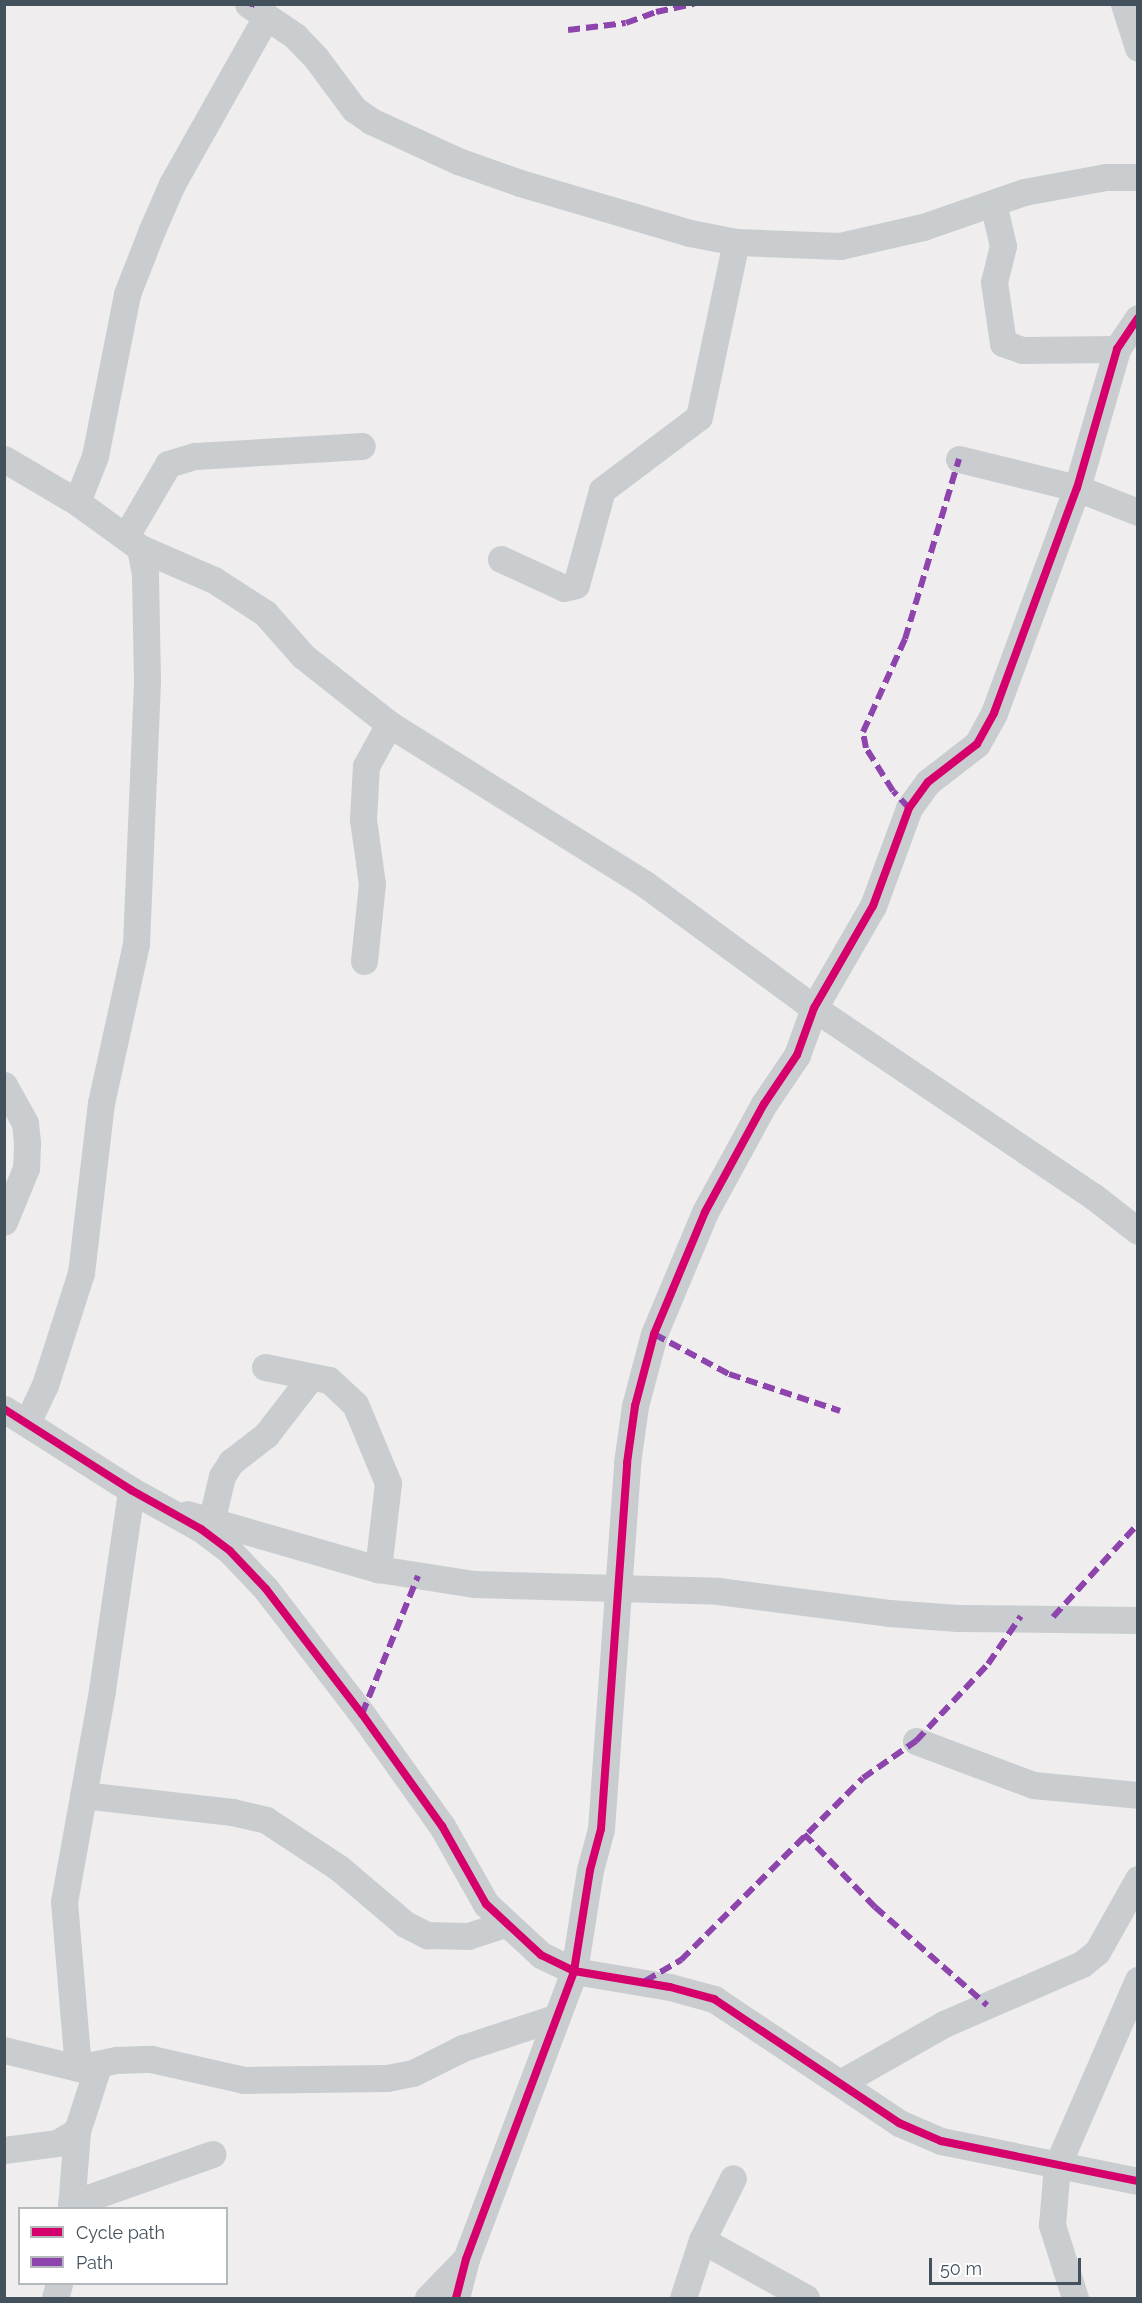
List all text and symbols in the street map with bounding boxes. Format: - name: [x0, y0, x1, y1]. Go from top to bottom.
- legend: [18, 2207, 228, 2285]
- text: Cycle path: [76, 2222, 165, 2243]
- scale bar: [932, 2246, 1084, 2284]
- text: Path: [76, 2252, 113, 2273]
- text: 50 m: [940, 2258, 982, 2279]

